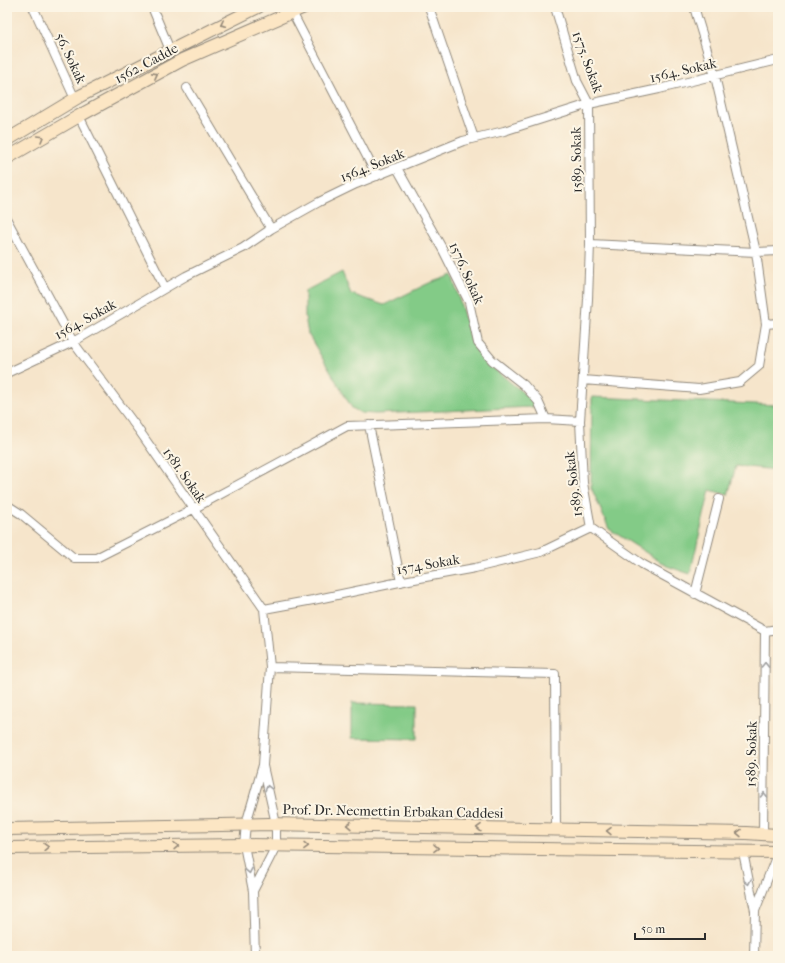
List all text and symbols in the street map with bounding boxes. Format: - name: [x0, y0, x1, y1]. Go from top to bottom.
- one-way arrow: [220, 19, 227, 27]
- street label: 1575. Sokak: [568, 29, 607, 96]
- street label: 56. Sokak: [51, 30, 90, 87]
- street label: 1562. Cadde: [112, 40, 181, 87]
- street label: 1564. Sokak: [648, 54, 719, 86]
- one-way arrow: [150, 72, 158, 80]
- street label: 1589. Sokak: [567, 126, 586, 193]
- one-way arrow: [37, 136, 44, 143]
- street label: 1564. Sokak: [338, 145, 408, 186]
- street label: 1576. Sokak: [445, 240, 488, 308]
- street label: 1564. Sokak: [51, 295, 120, 343]
- street label: 1581. Sokak: [159, 444, 210, 507]
- street label: 1589. Sokak: [561, 449, 586, 518]
- street label: 1574 Sokak: [395, 550, 462, 578]
- one-way arrow: [761, 662, 769, 668]
- street label: 1589. Sokak: [742, 720, 761, 787]
- one-way arrow: [264, 785, 272, 791]
- one-way arrow: [760, 792, 768, 798]
- street label: Prof. Dr. Necmettin Erbakan Caddesi: [282, 801, 504, 822]
- one-way arrow: [346, 821, 352, 829]
- one-way arrow: [476, 824, 482, 832]
- one-way arrow: [606, 826, 612, 835]
- one-way arrow: [736, 829, 742, 837]
- one-way arrow: [173, 842, 179, 850]
- one-way arrow: [303, 842, 309, 850]
- one-way arrow: [43, 843, 49, 852]
- one-way arrow: [433, 844, 439, 852]
- one-way arrow: [245, 868, 253, 874]
- one-way arrow: [743, 878, 752, 885]
- scale bar: [635, 915, 705, 941]
- text: 50 m: [641, 922, 665, 936]

